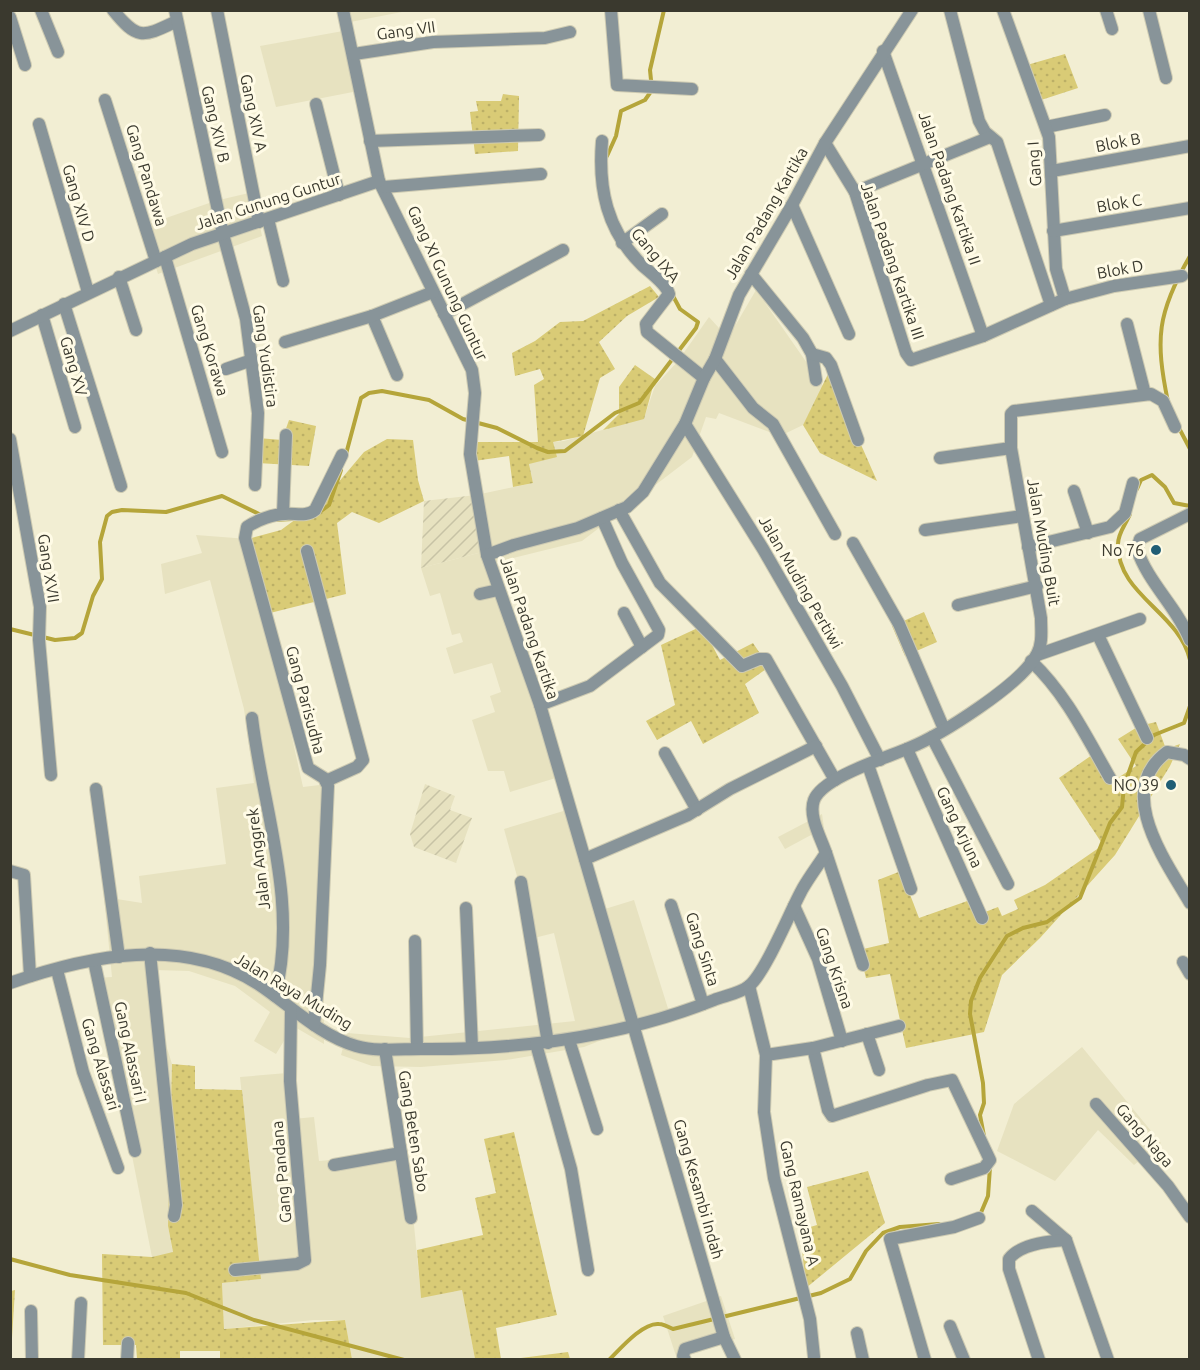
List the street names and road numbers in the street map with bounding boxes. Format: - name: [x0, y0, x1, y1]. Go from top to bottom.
- street label: Gang VII: [375, 17, 437, 43]
- street label: Gang XIV A: [237, 72, 271, 154]
- street label: Gang XIV B: [198, 84, 234, 164]
- street label: Jalan Padang Kartika II: [915, 109, 985, 267]
- street label: Gang Pandawa: [123, 122, 171, 228]
- street label: Blok B: [1094, 129, 1142, 155]
- street label: Gang I: [1023, 141, 1045, 187]
- street label: Jalan Padang Kartika: [721, 144, 811, 282]
- street label: Gang XIV D: [59, 162, 99, 244]
- street label: Jalan Gunung Guntur: [193, 169, 343, 233]
- street label: Jalan Padang Kartika III: [858, 180, 928, 342]
- street label: Blok C: [1095, 190, 1143, 216]
- street label: Gang XI Gunung Guntur: [404, 203, 492, 363]
- street label: Gang IXA: [628, 224, 684, 286]
- street label: Blok D: [1095, 256, 1145, 282]
- street label: Gang Korawa: [188, 302, 232, 398]
- street label: Gang Yudistira: [250, 304, 282, 408]
- street label: Gang XV: [57, 334, 91, 398]
- street label: Jalan Muding Buit: [1024, 477, 1064, 608]
- street label: Jalan Muding Pertiwi: [756, 512, 846, 652]
- street label: Gang XVII: [35, 532, 63, 604]
- street label: Jalan Padang Kartika: [497, 555, 563, 701]
- street label: Gang Parisudha: [283, 644, 329, 756]
- street label: Gang Arjuna: [933, 783, 987, 871]
- street label: Jalan Anggrek: [243, 807, 273, 911]
- street label: Gang Sinta: [683, 910, 723, 988]
- street label: Gang Krisna: [813, 925, 857, 1011]
- street label: Jalan Raya Muding: [232, 949, 356, 1033]
- street label: Gang Alassari I: [111, 1000, 151, 1104]
- street label: Gang Alassari: [78, 1016, 124, 1112]
- street label: Gang Beten Sabo: [395, 1069, 433, 1193]
- street label: Gang Naga: [1113, 1100, 1177, 1170]
- street label: Gang Kesambi Indah: [670, 1117, 728, 1261]
- street label: Gang Pandana: [268, 1120, 294, 1224]
- street label: Gang Ramayana A: [777, 1138, 823, 1268]

